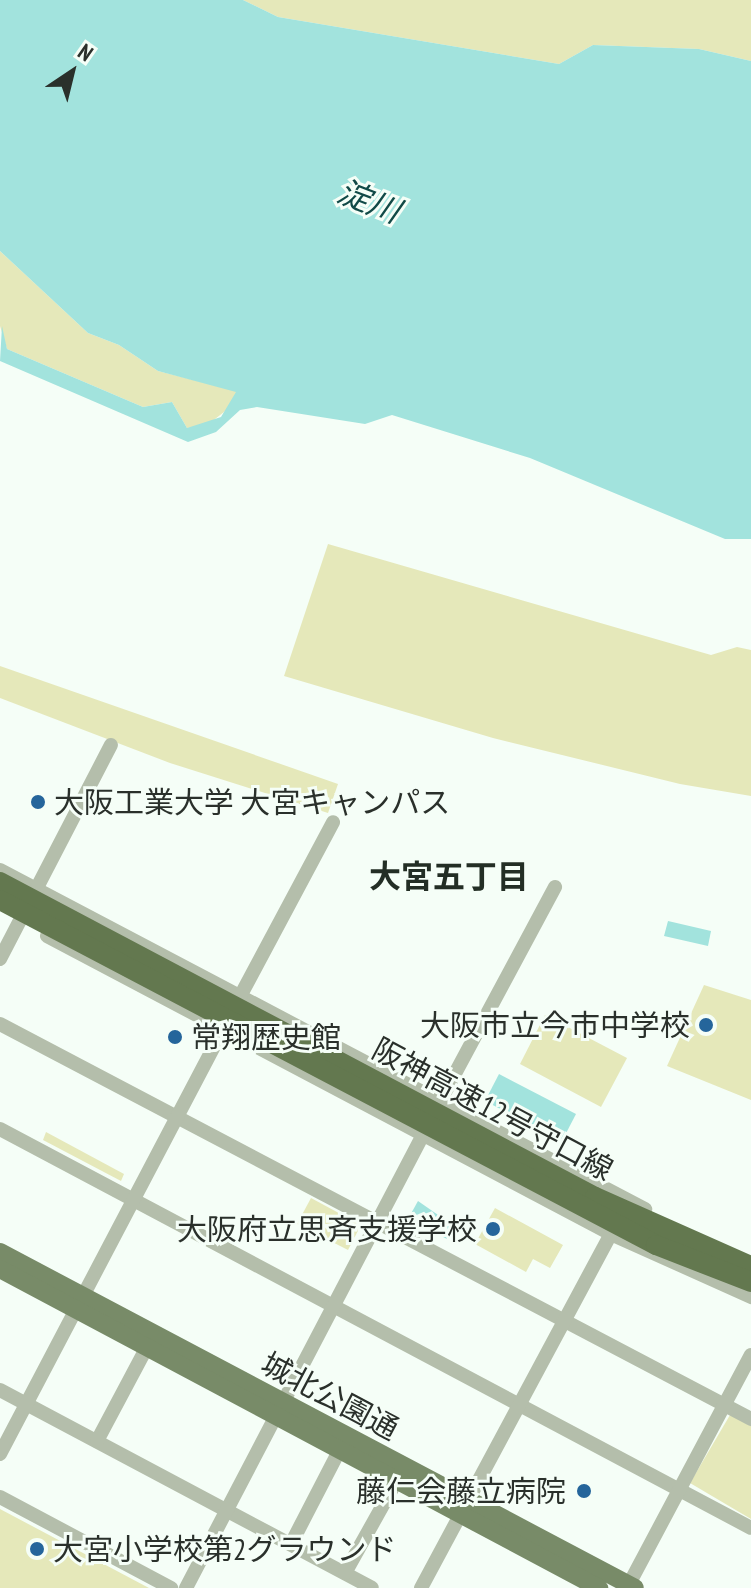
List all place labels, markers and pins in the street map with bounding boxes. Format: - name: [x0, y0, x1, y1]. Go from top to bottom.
- place label: 大阪工業大学 大宮キャンパス: [54, 784, 450, 820]
- marker: 大阪工業大学 大宮キャンパス: [29, 793, 47, 811]
- place label: 大阪市立今市中学校: [420, 1007, 690, 1043]
- marker: 大阪市立今市中学校: [697, 1016, 715, 1034]
- place label: 常翔歴史館: [191, 1019, 341, 1055]
- marker: 常翔歴史館: [166, 1028, 184, 1046]
- place label: 大阪府立思斉支援学校: [177, 1211, 477, 1247]
- marker: 大阪府立思斉支援学校: [484, 1220, 502, 1238]
- place label: 藤仁会藤立病院: [356, 1473, 566, 1509]
- marker: 藤仁会藤立病院: [573, 1480, 595, 1502]
- place label: 大宮小学校第2グラウンド: [53, 1531, 396, 1567]
- marker: 大宮小学校第2グラウンド: [28, 1540, 46, 1558]

